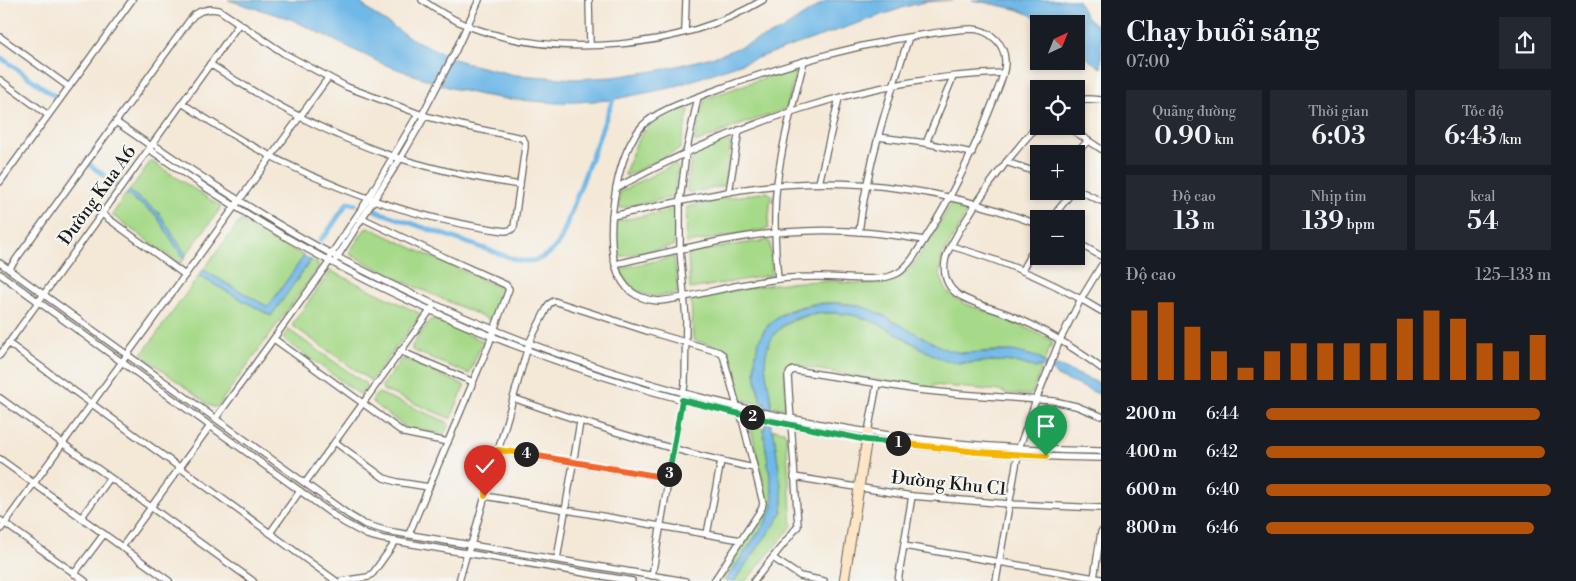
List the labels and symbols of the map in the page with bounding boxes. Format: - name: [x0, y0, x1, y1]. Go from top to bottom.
- north arrow: [1030, 15, 1085, 70]
- street label: Đường Kua A6: [53, 141, 141, 250]
- pin: 2: [740, 404, 764, 430]
- pin: [1025, 405, 1067, 456]
- pin: 1: [886, 430, 910, 456]
- pin: 4: [514, 442, 538, 466]
- pin: [464, 445, 506, 496]
- pin: 3: [656, 462, 682, 486]
- street label: Đường Khu C1: [890, 466, 1008, 501]

